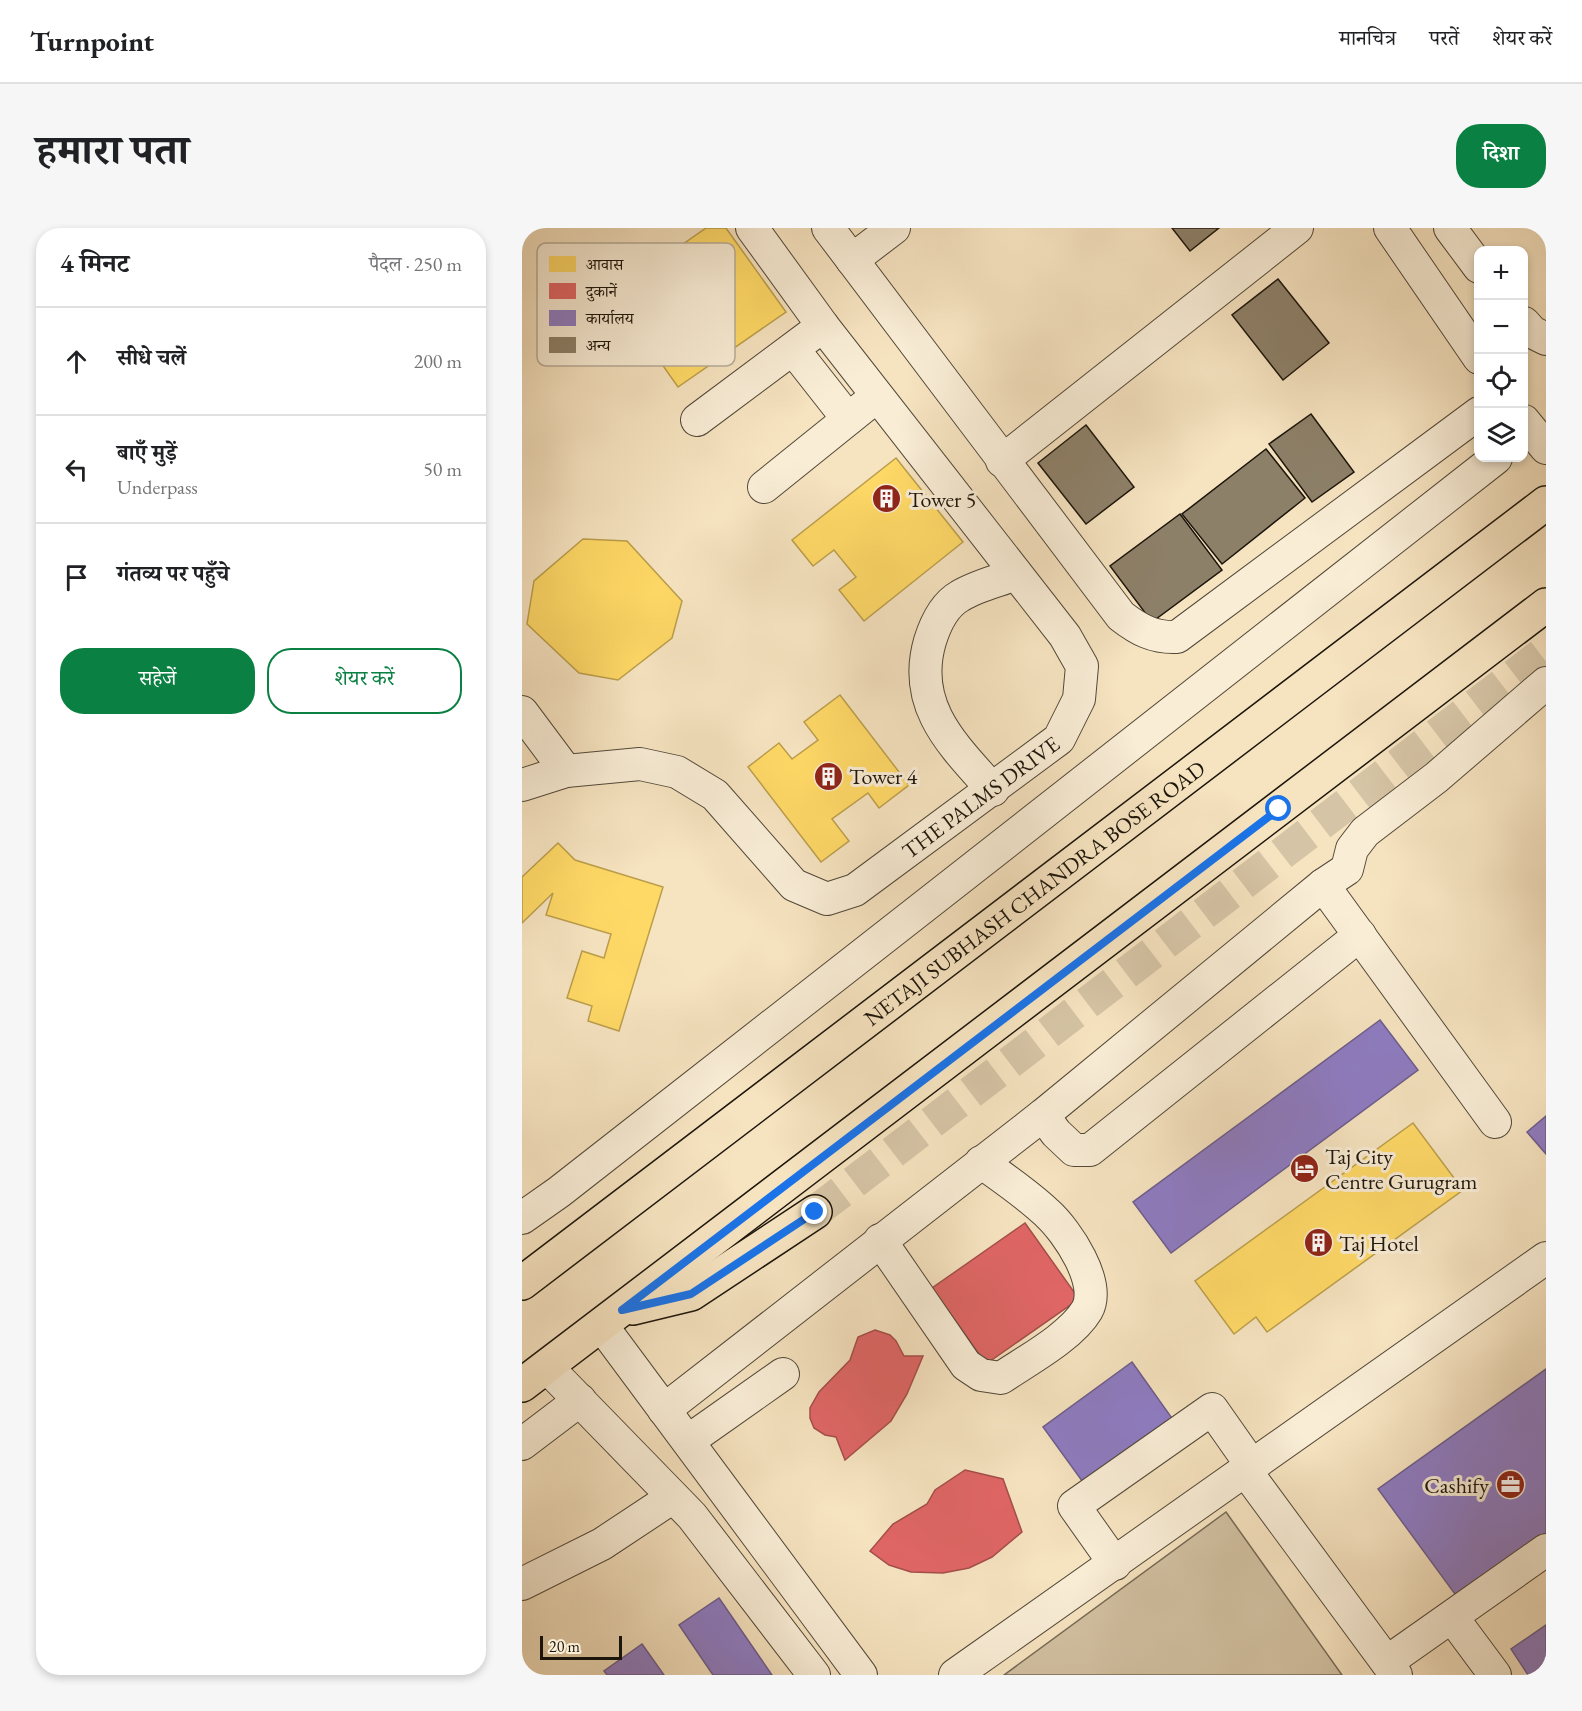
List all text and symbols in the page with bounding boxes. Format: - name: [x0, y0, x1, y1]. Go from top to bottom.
- text: Turnpoint: [30, 23, 154, 59]
- text: मानचित्र: [1339, 24, 1396, 51]
- text: परतें: [1429, 24, 1459, 51]
- text: शेयर करें: [1492, 24, 1552, 51]
- text: हमारा पता: [36, 122, 189, 177]
- button: दिशा: [1456, 124, 1546, 188]
- legend: [537, 243, 735, 366]
- text: 4 मिनट: [60, 246, 129, 280]
- map controls: [1474, 246, 1528, 462]
- button: +: [1474, 246, 1528, 300]
- text: पैदल · 250 m: [369, 251, 462, 277]
- text: आवास: [586, 254, 625, 275]
- text: दुकानें: [585, 281, 618, 302]
- button: −: [1474, 300, 1528, 354]
- text: कार्यालय: [585, 308, 635, 329]
- text: अन्य: [586, 335, 612, 356]
- text: सीधे चलें: [117, 343, 186, 372]
- icon: ahead: [60, 345, 93, 378]
- text: 200 m: [414, 348, 462, 374]
- button: locate: [1474, 354, 1528, 408]
- button: layers: [1474, 408, 1528, 462]
- text: बाएँ मुड़ें: [117, 438, 177, 467]
- icon: left: [60, 453, 93, 486]
- text: 50 m: [423, 456, 462, 482]
- text: Underpass: [117, 474, 198, 500]
- building icon: Tower 5: [871, 483, 903, 515]
- place label: Tower 5: [908, 485, 976, 514]
- text: गंतव्य पर पहुँचे: [117, 559, 229, 588]
- icon: arrive: [60, 561, 93, 594]
- button: सहेजें: [60, 648, 255, 714]
- button: शेयर करें: [267, 648, 462, 714]
- street label: THE PALMS DRIVE: [896, 730, 1065, 865]
- street label: NETAJI SUBHASH CHANDRA BOSE ROAD: [858, 754, 1211, 1032]
- building icon: Tower 4: [812, 760, 844, 792]
- place label: Tower 4: [849, 762, 918, 791]
- route start: [1265, 795, 1291, 821]
- place label: Taj City Centre Gurugram: [1325, 1142, 1477, 1196]
- hotel icon: Taj City Centre Gurugram: [1288, 1153, 1320, 1185]
- route end: [801, 1198, 827, 1224]
- building icon: Taj Hotel: [1302, 1227, 1334, 1259]
- place label: Taj Hotel: [1339, 1229, 1419, 1258]
- office icon: Cashify: [1494, 1469, 1526, 1501]
- place label: Cashify: [1424, 1471, 1489, 1500]
- scale bar: [540, 1633, 622, 1660]
- text: 20 m: [549, 1636, 580, 1657]

